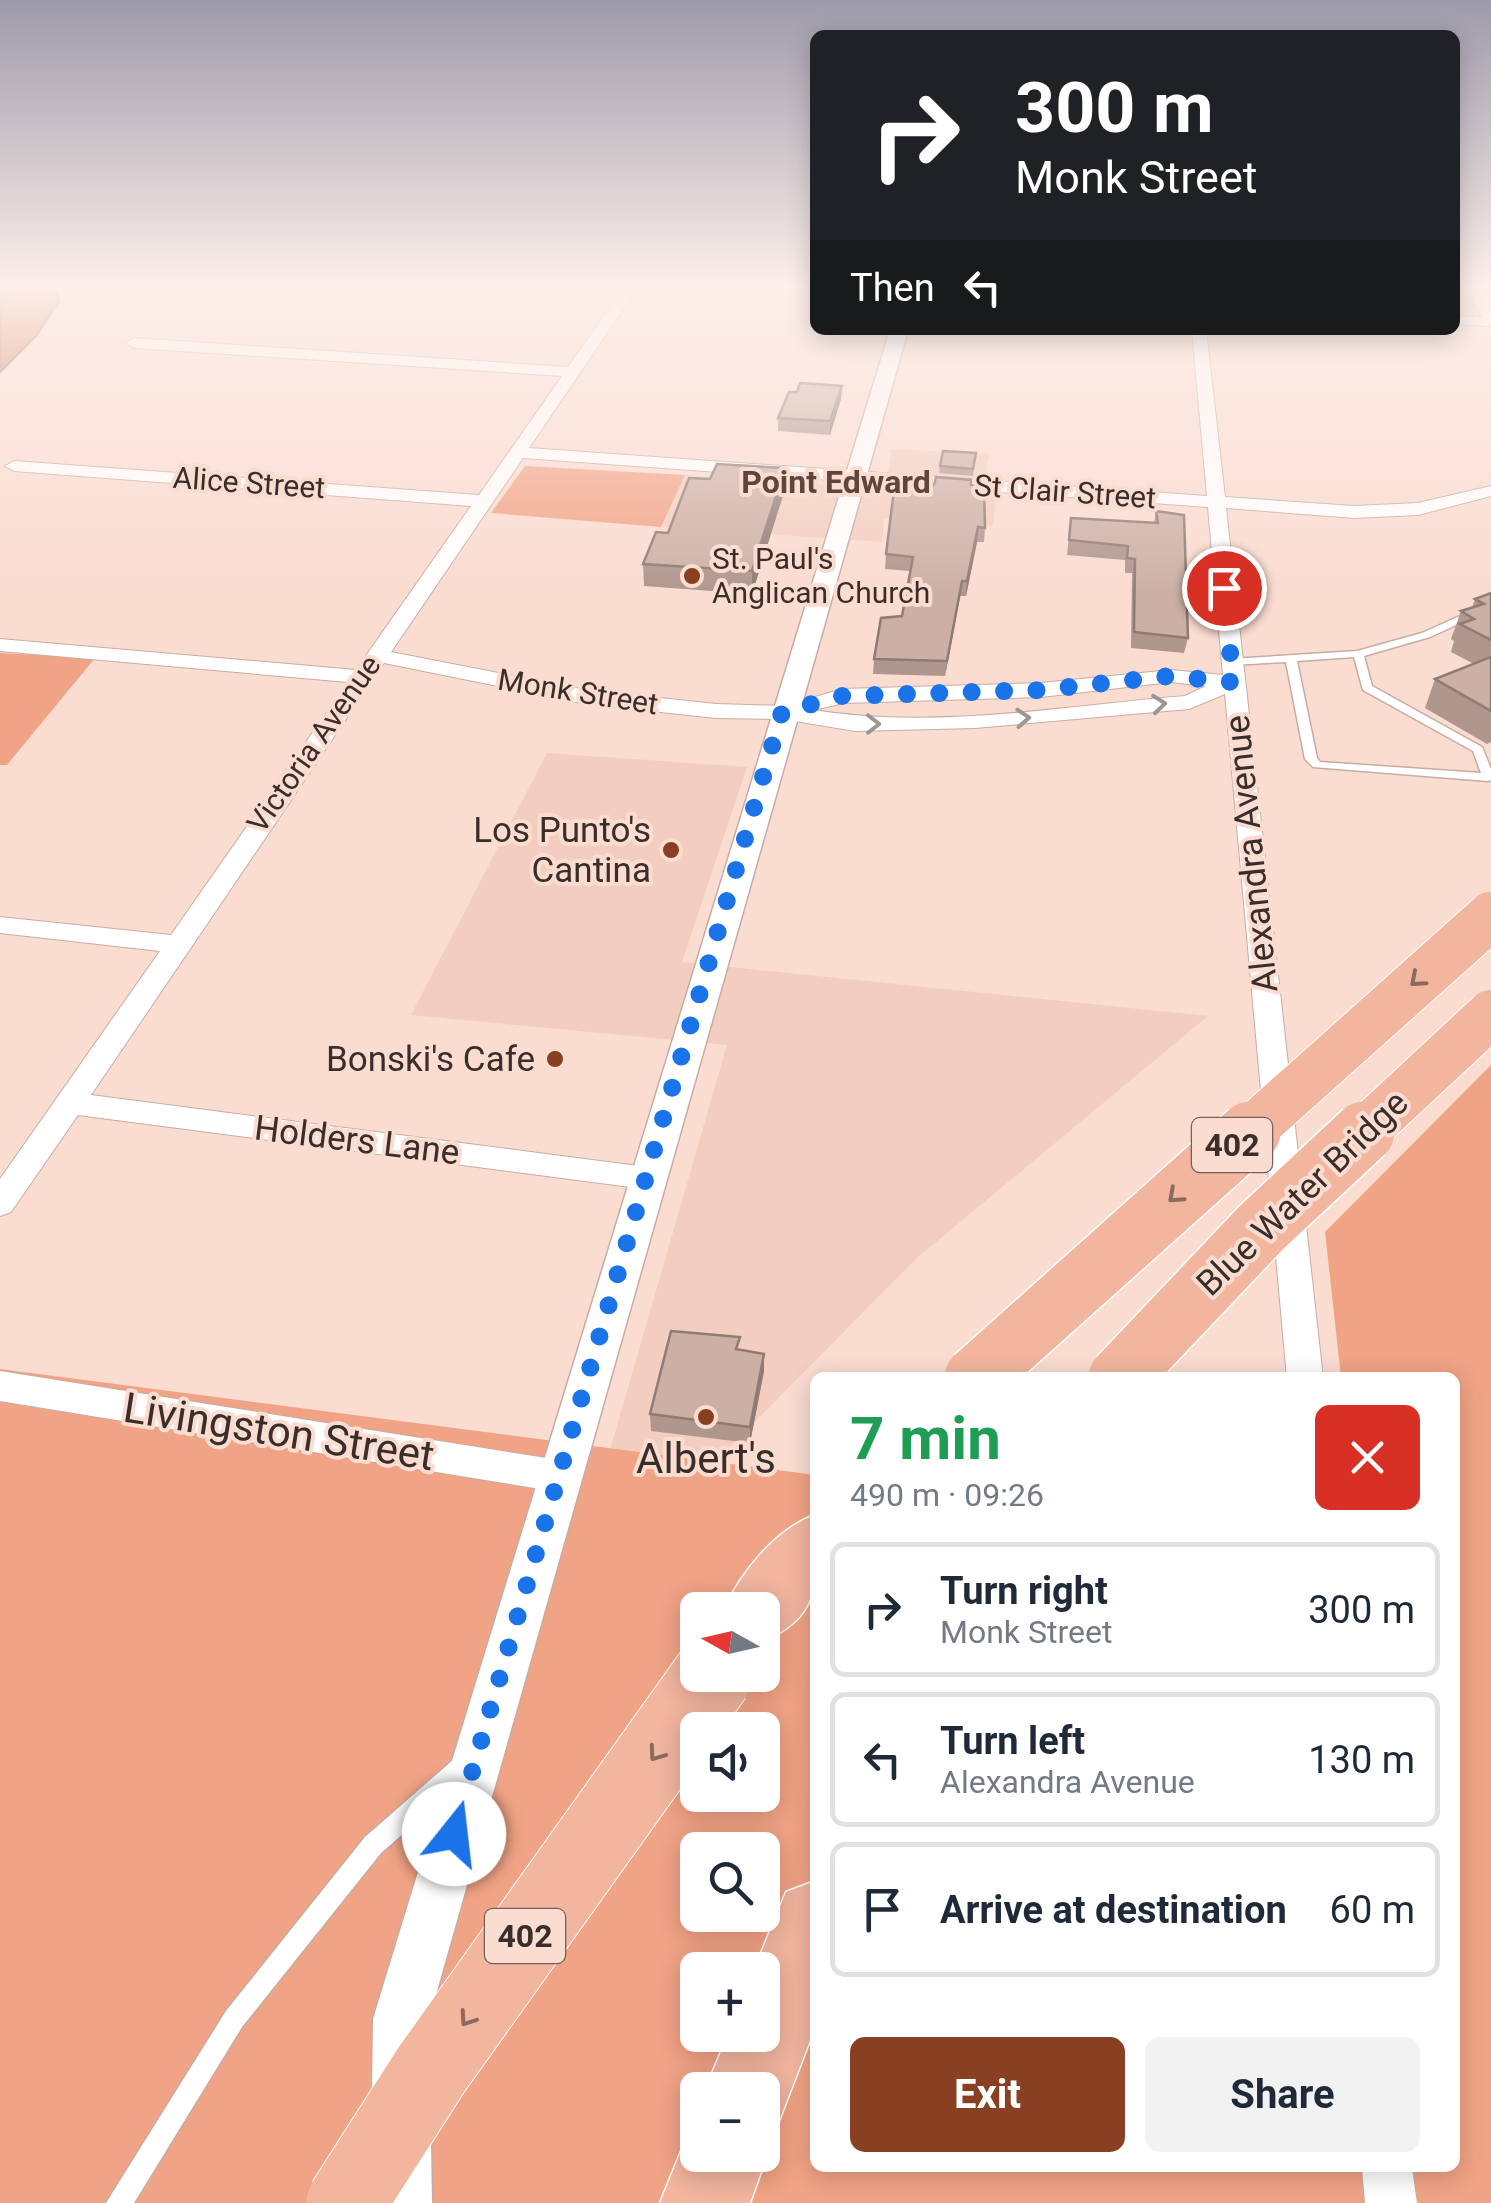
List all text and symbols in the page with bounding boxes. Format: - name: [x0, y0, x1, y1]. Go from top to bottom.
- text: 300 m: [1015, 67, 1214, 149]
- icon: right: [850, 70, 980, 200]
- text: Monk Street: [1015, 151, 1258, 204]
- icon: left: [955, 260, 1010, 315]
- text: Then: [850, 266, 935, 310]
- street label: Alice Street: [172, 460, 326, 505]
- district label: Point Edward: [741, 463, 931, 501]
- street label: St Clair Street: [973, 468, 1157, 515]
- place label: St. Paul's Anglican Church: [712, 541, 930, 610]
- pin: [1182, 546, 1267, 631]
- icon: arrive: [1197, 561, 1252, 616]
- marker: St. Paul's Anglican Church: [681, 565, 703, 587]
- street label: Victoria Avenue: [240, 648, 388, 839]
- street label: Monk Street: [495, 662, 661, 721]
- one-way arrow: [1151, 694, 1167, 716]
- one-way arrow: [1015, 708, 1031, 729]
- one-way arrow: [866, 713, 881, 735]
- street label: Alexandra Avenue: [1217, 713, 1286, 995]
- place label: Los Punto's Cantina: [473, 810, 651, 891]
- marker: Los Punto's Cantina: [660, 839, 682, 861]
- one-way arrow: [1411, 968, 1429, 986]
- place label: Bonski's Cafe: [326, 1039, 535, 1080]
- marker: Bonski's Cafe: [544, 1048, 566, 1070]
- street label: Blue Water Bridge: [1188, 1082, 1416, 1304]
- street label: Holders Lane: [252, 1108, 462, 1173]
- road number: 402: [1192, 1118, 1272, 1172]
- one-way arrow: [1168, 1184, 1187, 1202]
- street label: Livingston Street: [120, 1383, 438, 1480]
- text: 7 min: [850, 1403, 1001, 1474]
- button: close: [1315, 1405, 1420, 1510]
- marker: Albert's: [695, 1406, 717, 1428]
- place label: Albert's: [636, 1434, 776, 1483]
- text: 490 m · 09:26: [850, 1476, 1044, 1514]
- text: Turn right: [940, 1569, 1108, 1613]
- icon: right: [855, 1582, 910, 1637]
- text: 300 m: [1308, 1588, 1415, 1632]
- north arrow: [680, 1592, 780, 1692]
- map controls: [680, 1592, 780, 2172]
- text: Monk Street: [940, 1613, 1112, 1651]
- button: sound: [680, 1712, 780, 1812]
- text: Turn left: [940, 1719, 1085, 1763]
- icon: left: [855, 1732, 910, 1787]
- text: 130 m: [1308, 1738, 1415, 1782]
- one-way arrow: [650, 1743, 668, 1761]
- text: Alexandra Avenue: [940, 1763, 1195, 1801]
- position arrow: [402, 1782, 506, 1886]
- button: search: [680, 1832, 780, 1932]
- icon: arrive: [855, 1882, 910, 1937]
- text: Arrive at destination: [940, 1888, 1287, 1932]
- text: 60 m: [1330, 1888, 1415, 1932]
- road number: 402: [485, 1909, 565, 1963]
- button: +: [680, 1952, 780, 2052]
- one-way arrow: [461, 2007, 479, 2026]
- button: Exit: [850, 2037, 1125, 2152]
- button: Share: [1145, 2037, 1420, 2152]
- button: −: [680, 2072, 780, 2172]

